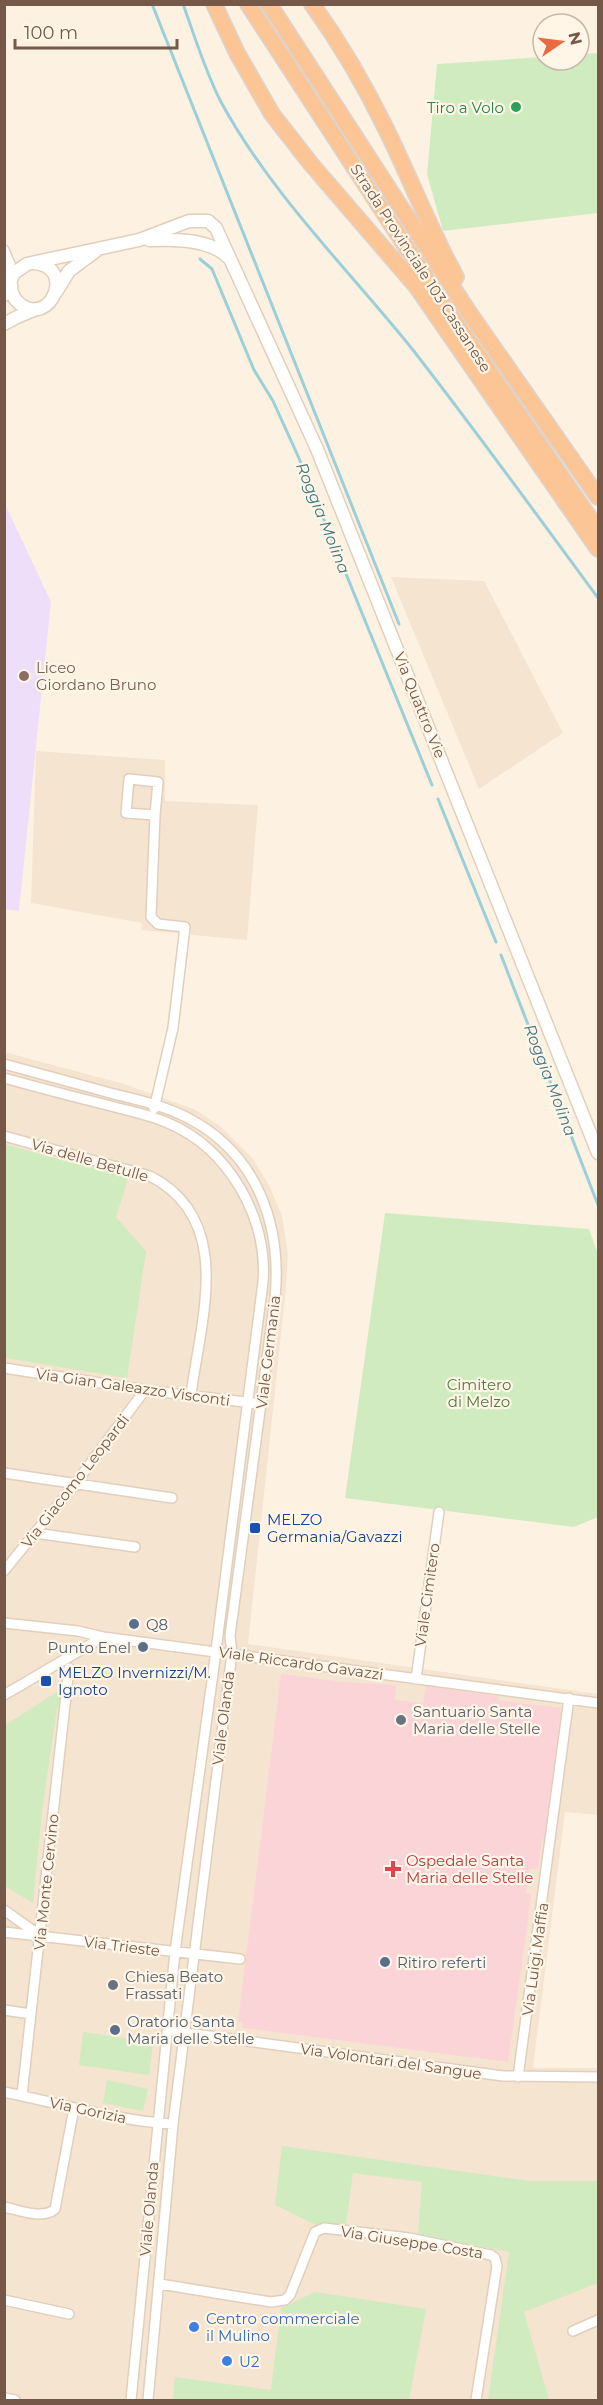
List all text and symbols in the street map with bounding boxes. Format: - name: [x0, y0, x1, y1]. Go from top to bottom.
- scale bar: [15, 12, 177, 50]
- north arrow: [531, 12, 591, 72]
- text: 100 m: [24, 22, 78, 44]
- text: N: [564, 30, 586, 47]
- place label: Tiro a Volo: [427, 98, 504, 117]
- marker: Tiro a Volo: [509, 100, 523, 114]
- street label: Strada Provinciale 103 Cassanese: [346, 160, 496, 376]
- water label: Roggia Molina: [292, 460, 354, 577]
- street label: Via Quattro Vie: [390, 649, 450, 761]
- place label: Liceo Giordano Bruno: [36, 658, 156, 694]
- marker: Liceo Giordano Bruno: [17, 669, 31, 683]
- water label: Roggia Molina: [520, 1021, 580, 1139]
- street label: Via delle Betulle: [29, 1134, 151, 1186]
- street label: Viale Germania: [252, 1294, 284, 1410]
- street label: Via Gian Galeazzo Visconti: [35, 1364, 231, 1410]
- park label: Cimitero di Melzo: [447, 1375, 511, 1411]
- street label: Via Giacomo Leopardi: [17, 1410, 133, 1552]
- place label: MELZO Germania/Gavazzi: [267, 1510, 402, 1546]
- marker: MELZO Germania/Gavazzi: [248, 1521, 262, 1535]
- street label: Viale Cimitero: [410, 1542, 444, 1648]
- place label: Q8: [146, 1615, 168, 1634]
- marker: Q8: [127, 1617, 141, 1631]
- place label: Punto Enel: [48, 1638, 131, 1657]
- marker: Punto Enel: [136, 1640, 150, 1654]
- street label: Viale Riccardo Gavazzi: [217, 1642, 385, 1684]
- place label: MELZO Invernizzi/M. Ignoto: [58, 1663, 211, 1699]
- street label: Viale Olanda: [208, 1670, 238, 1766]
- marker: MELZO Invernizzi/M. Ignoto: [39, 1674, 53, 1688]
- place label: Santuario Santa Maria delle Stelle: [413, 1702, 540, 1738]
- marker: Santuario Santa Maria delle Stelle: [394, 1713, 408, 1727]
- street label: Via Monte Cervino: [29, 1813, 63, 1951]
- place label: Ospedale Santa Maria delle Stelle: [406, 1851, 533, 1887]
- marker: Ospedale Santa Maria delle Stelle: [384, 1860, 402, 1878]
- street label: Via Luigi Maffia: [518, 1901, 552, 2017]
- street label: Via Trieste: [83, 1932, 161, 1960]
- place label: Ritiro referti: [397, 1953, 486, 1972]
- marker: Ritiro referti: [378, 1955, 392, 1969]
- place label: Chiesa Beato Frassati: [125, 1967, 223, 2003]
- marker: Chiesa Beato Frassati: [106, 1978, 120, 1992]
- place label: Oratorio Santa Maria delle Stelle: [127, 2012, 254, 2048]
- marker: Oratorio Santa Maria delle Stelle: [108, 2023, 122, 2037]
- street label: Via Volontari del Sangue: [299, 2039, 483, 2083]
- street label: Via Gorizia: [48, 2093, 128, 2127]
- street label: Viale Olanda: [135, 2161, 163, 2257]
- street label: Via Giuseppe Costa: [339, 2221, 485, 2263]
- place label: Centro commerciale il Mulino: [206, 2309, 359, 2345]
- marker: Centro commerciale il Mulino: [187, 2320, 201, 2334]
- place label: U2: [239, 2352, 259, 2371]
- marker: U2: [220, 2354, 234, 2368]

